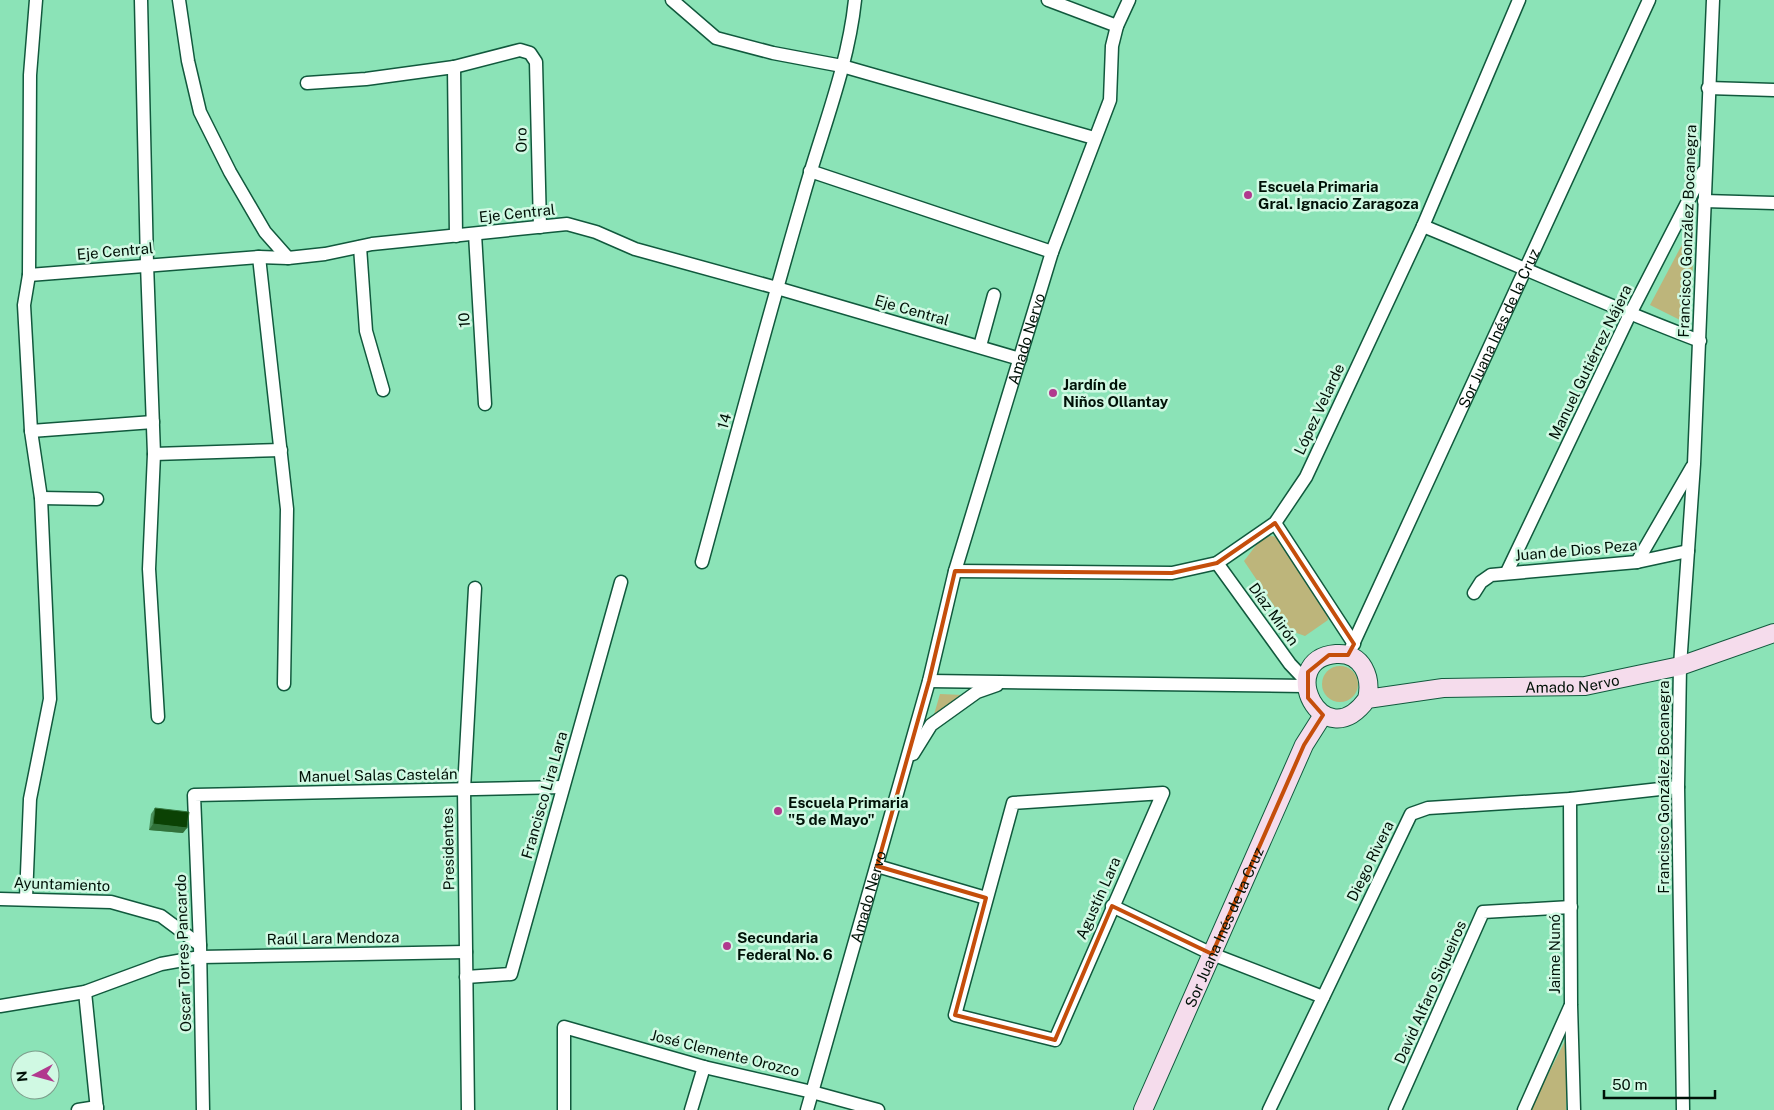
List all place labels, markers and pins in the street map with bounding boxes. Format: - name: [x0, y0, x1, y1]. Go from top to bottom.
- place label: Escuela Primaria Gral. Ignacio Zaragoza: [1258, 178, 1419, 212]
- marker: Escuela Primaria Gral. Ignacio Zaragoza: [1242, 189, 1254, 201]
- place label: Jardín de Niños Ollantay: [1063, 376, 1169, 410]
- marker: Jardín de Niños Ollantay: [1047, 387, 1059, 399]
- place label: Escuela Primaria "5 de Mayo": [788, 794, 908, 828]
- marker: Escuela Primaria "5 de Mayo": [772, 805, 784, 817]
- place label: Secundaria Federal No. 6: [737, 929, 833, 963]
- marker: Secundaria Federal No. 6: [721, 940, 733, 952]

